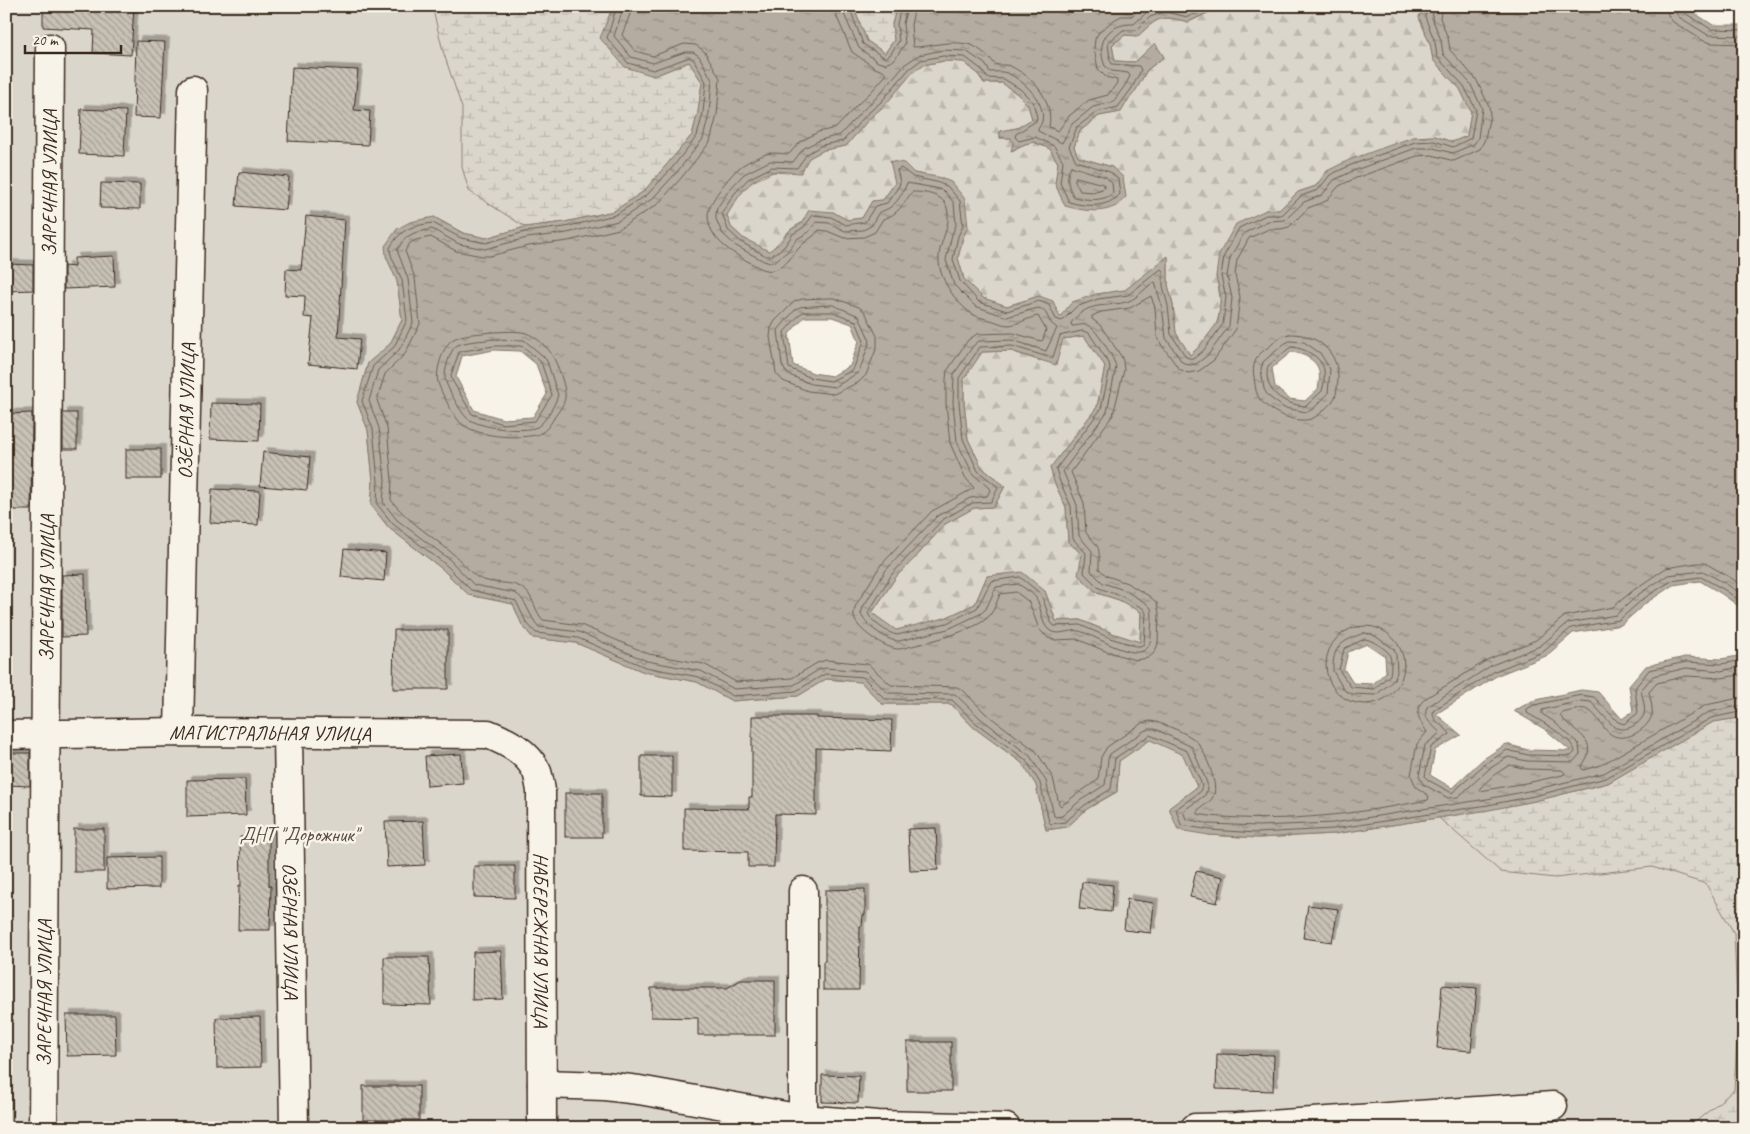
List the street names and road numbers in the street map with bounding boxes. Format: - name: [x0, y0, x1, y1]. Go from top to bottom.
- street label: ЗАРЕЧНАЯ УЛИЦА: [36, 109, 62, 256]
- street label: ОЗЁРНАЯ УЛИЦА: [172, 342, 200, 479]
- street label: ЗАРЕЧНАЯ УЛИЦА: [34, 514, 59, 661]
- street label: МАГИСТРАЛЬНАЯ УЛИЦА: [169, 719, 372, 746]
- street label: НАБЕРЕЖНАЯ УЛИЦА: [529, 852, 554, 1028]
- street label: ОЗЁРНАЯ УЛИЦА: [277, 863, 305, 1000]
- street label: ЗАРЕЧНАЯ УЛИЦА: [31, 919, 57, 1066]

